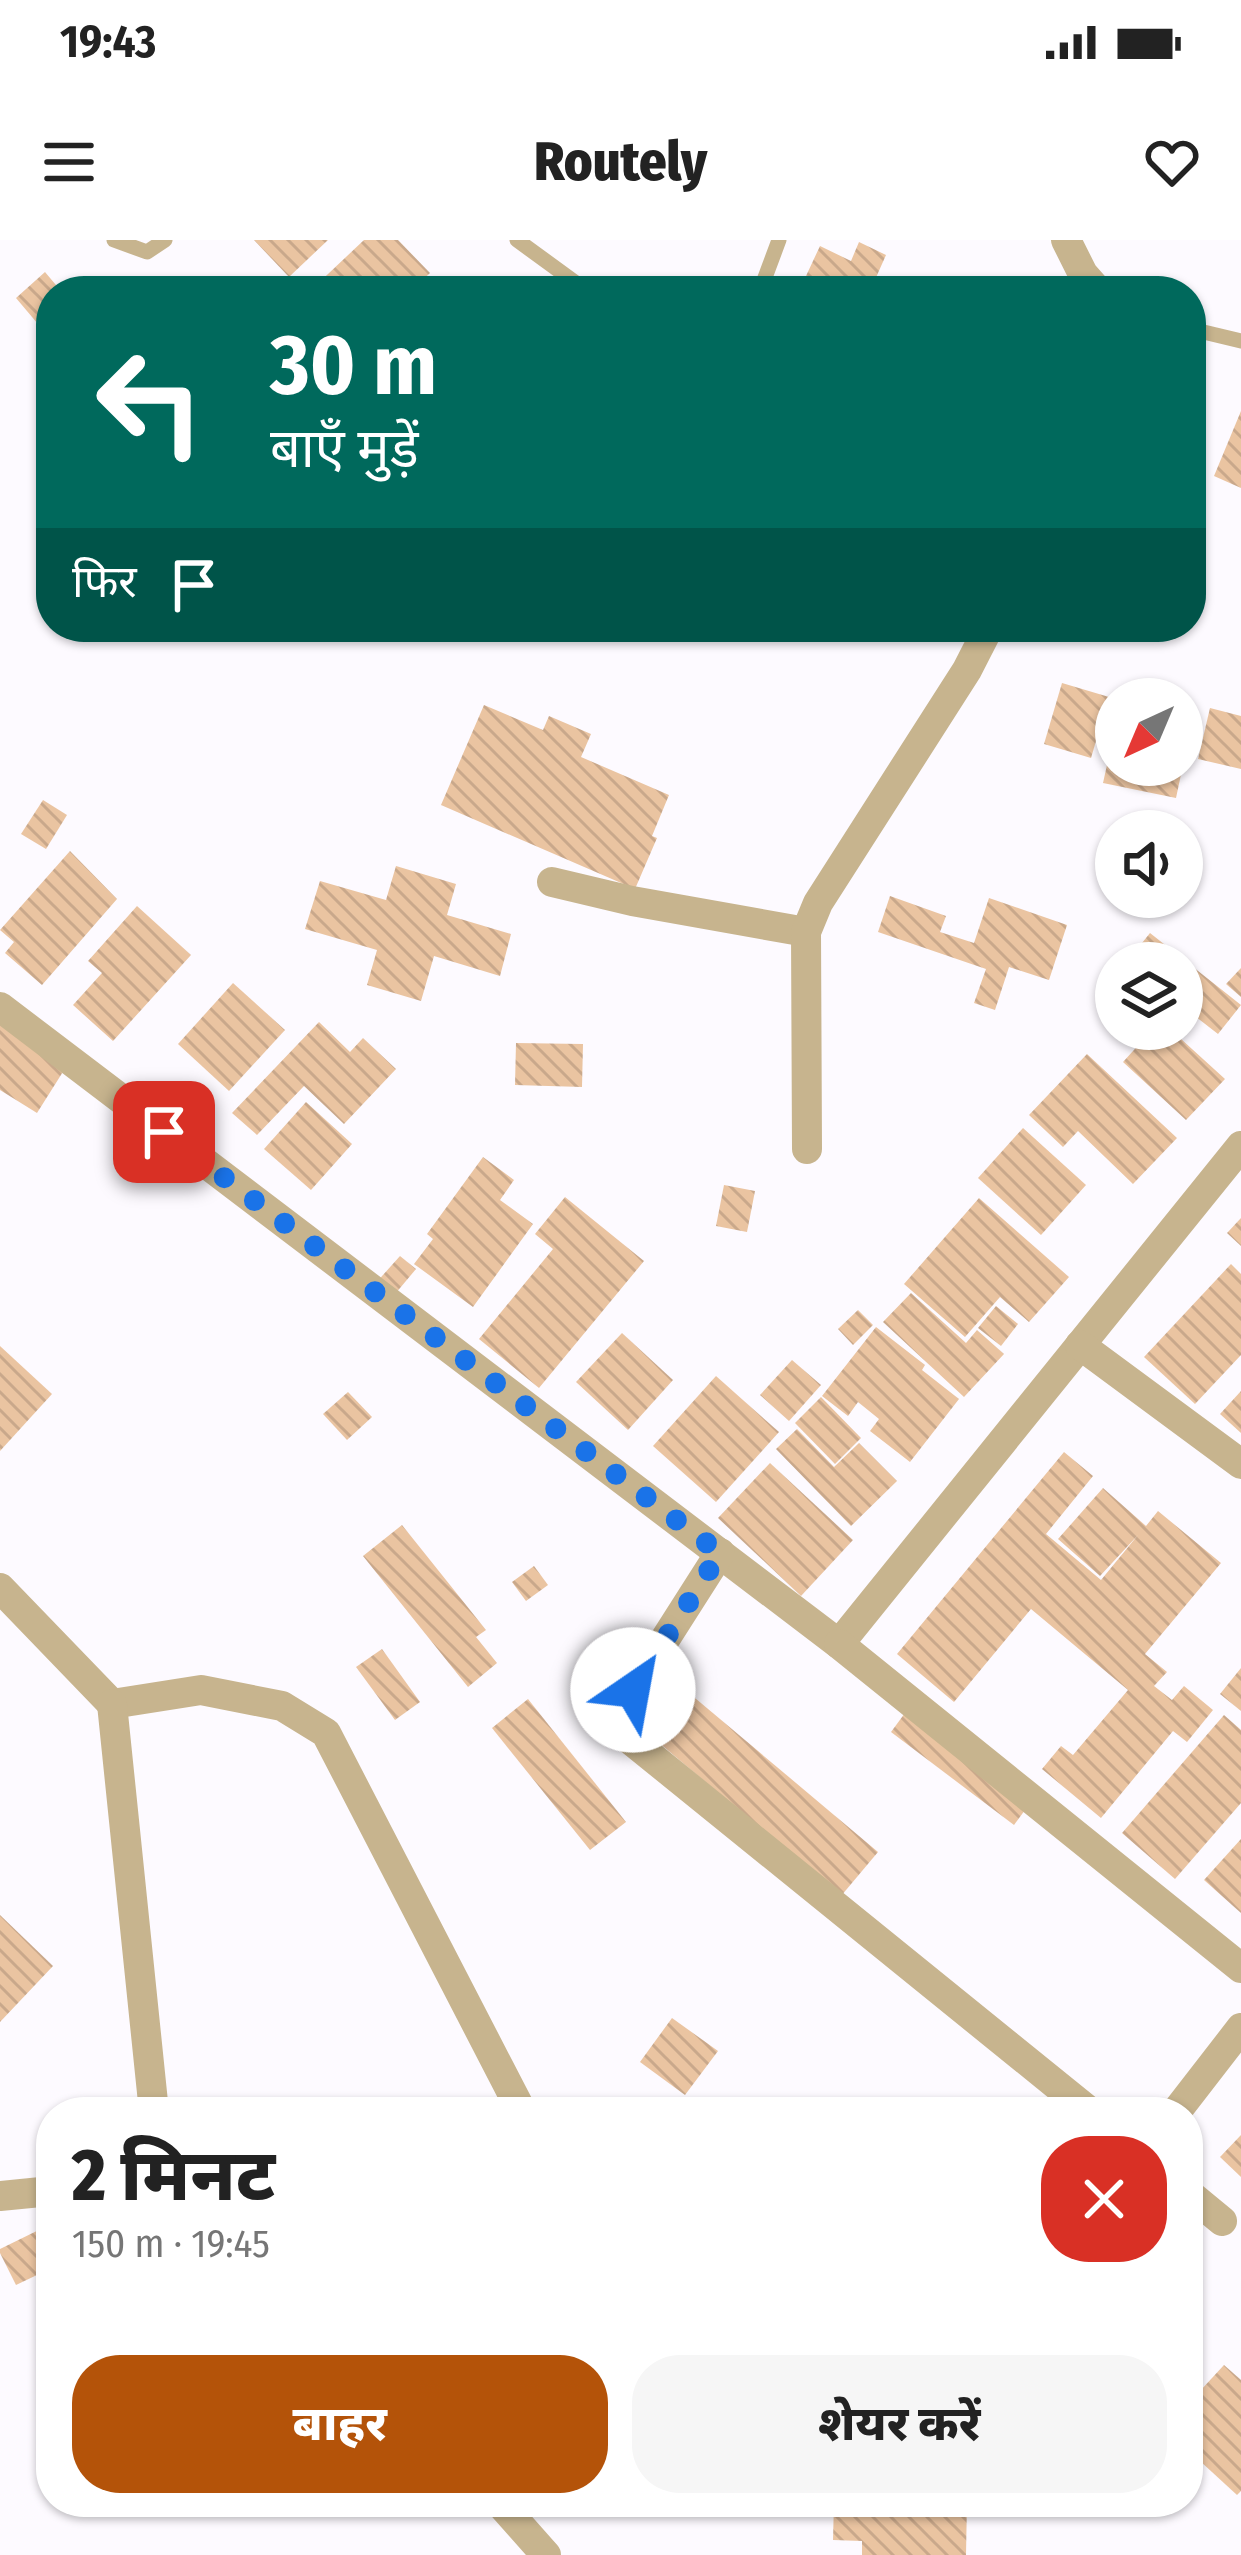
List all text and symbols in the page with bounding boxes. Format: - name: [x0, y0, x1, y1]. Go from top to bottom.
- text: 19:43: [60, 15, 156, 69]
- icon: menu: [36, 129, 102, 195]
- icon: heart: [1139, 129, 1205, 195]
- text: Routely: [534, 130, 707, 194]
- text: 30 m: [270, 315, 437, 416]
- icon: left: [72, 324, 228, 480]
- text: बाएँ मुड़ें: [270, 417, 419, 481]
- icon: arrive: [161, 552, 227, 618]
- text: फिर: [72, 555, 137, 609]
- north arrow: [1095, 678, 1203, 786]
- map controls: [1095, 678, 1203, 1050]
- button: sound: [1095, 810, 1203, 918]
- button: layers: [1095, 942, 1203, 1050]
- pin: [113, 1081, 215, 1183]
- icon: arrive: [131, 1099, 197, 1165]
- position arrow: [570, 1627, 696, 1753]
- text: 2 मिनट: [72, 2133, 275, 2219]
- button: close: [1041, 2136, 1167, 2262]
- text: 150 m · 19:45: [72, 2221, 270, 2267]
- button: बाहर: [72, 2355, 608, 2493]
- button: शेयर करें: [632, 2355, 1167, 2493]

